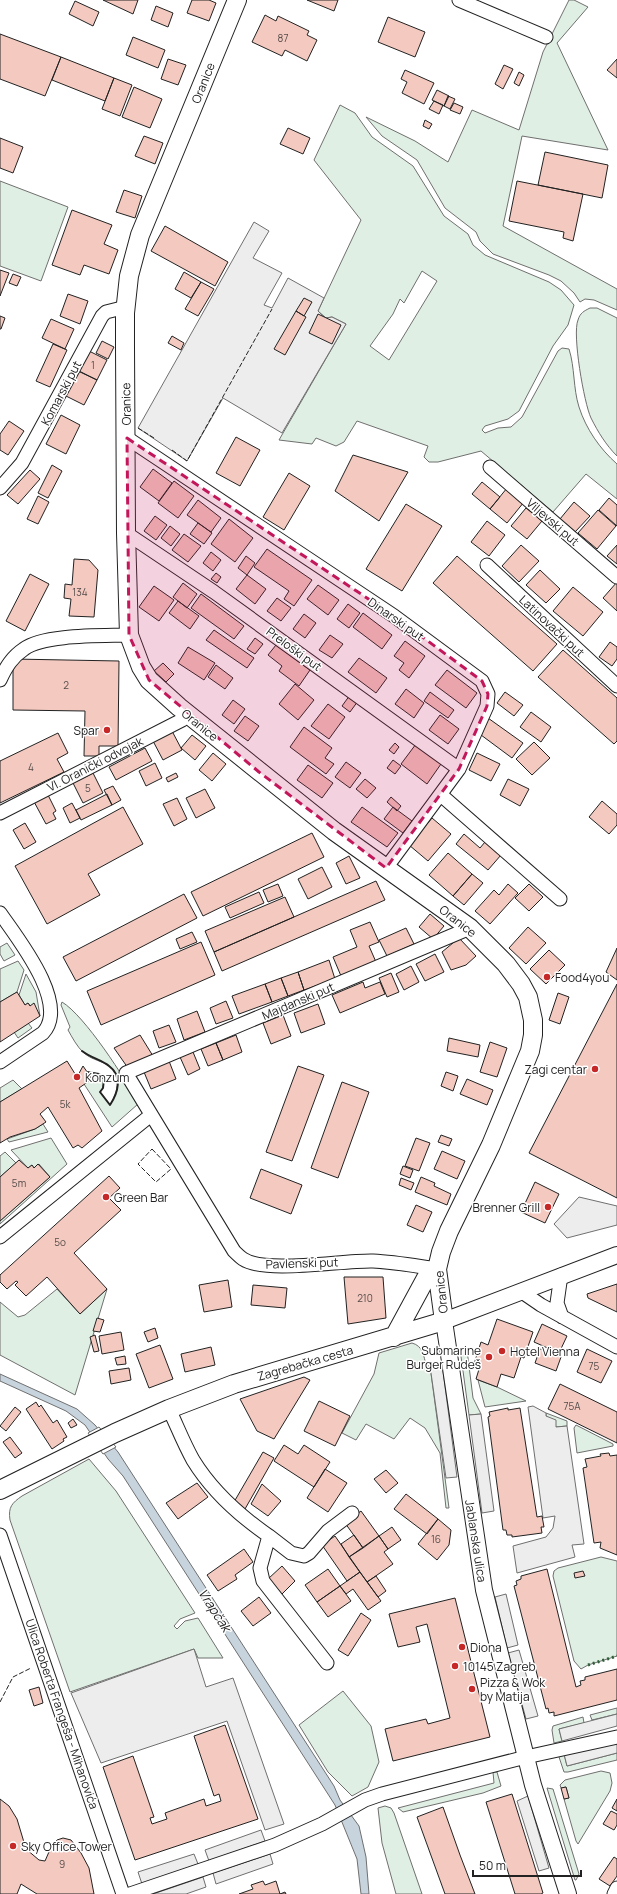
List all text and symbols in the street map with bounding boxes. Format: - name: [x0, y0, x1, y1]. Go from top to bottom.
- house number: 87: [278, 31, 288, 45]
- street label: Oranice: [187, 60, 219, 106]
- street label: Komarski put: [37, 357, 85, 428]
- house number: 1: [91, 358, 95, 372]
- street label: Oranice: [117, 382, 135, 426]
- street label: Viljevski put: [523, 494, 583, 550]
- house number: 134: [72, 585, 88, 599]
- street label: Latinovački put: [516, 591, 588, 661]
- street label: Dinarski put: [364, 593, 428, 645]
- street label: Preloški put: [263, 623, 325, 675]
- house number: 2: [63, 678, 69, 692]
- street label: Oranice: [178, 705, 222, 745]
- place label: Spar: [74, 722, 100, 739]
- marker: Spar: [102, 725, 112, 735]
- street label: VI. Oranički odvojak: [44, 732, 147, 796]
- house number: 4: [28, 760, 34, 774]
- house number: 5: [85, 781, 91, 795]
- street label: Oranice: [436, 901, 480, 941]
- place label: Food4you: [555, 969, 609, 986]
- marker: Food4you: [542, 972, 552, 982]
- street label: Majdanski put: [259, 978, 337, 1024]
- place label: Zagi centar: [524, 1061, 588, 1078]
- marker: Zagi centar: [590, 1064, 600, 1074]
- place label: Konzum: [85, 1069, 130, 1086]
- marker: Konzum: [72, 1072, 82, 1082]
- house number: 5k: [60, 1097, 71, 1111]
- house number: 5m: [12, 1176, 26, 1190]
- place label: Green Bar: [114, 1189, 169, 1206]
- marker: Green Bar: [101, 1192, 111, 1202]
- place label: Brenner Grill: [472, 1199, 540, 1216]
- marker: Brenner Grill: [543, 1202, 553, 1212]
- house number: 5o: [54, 1235, 66, 1249]
- street label: Pavlenski put: [265, 1253, 339, 1273]
- street label: Oranice: [430, 1270, 452, 1314]
- house number: 210: [357, 1291, 373, 1305]
- street label: Zagrebačka cesta: [255, 1341, 355, 1385]
- place label: Submarine Burger Rudeš: [406, 1342, 481, 1373]
- place label: Hotel Vienna: [510, 1343, 580, 1360]
- marker: Hotel Vienna: [497, 1346, 507, 1356]
- marker: Submarine Burger Rudeš: [484, 1352, 494, 1362]
- house number: 75: [589, 1359, 600, 1373]
- house number: 75A: [563, 1399, 581, 1413]
- street label: Jablanska ulica: [461, 1499, 491, 1583]
- house number: 16: [431, 1532, 441, 1546]
- water label: Vrapčak: [194, 1585, 237, 1637]
- street label: Ulica Roberta Frangeša - Mihanovića: [21, 1617, 103, 1811]
- place label: Diona: [470, 1639, 502, 1656]
- marker: Diona: [457, 1642, 467, 1652]
- place label: 10145 Zagreb: [463, 1658, 536, 1675]
- marker: 10145 Zagreb: [450, 1661, 460, 1671]
- place label: Pizza & Wok by Matija: [480, 1674, 546, 1705]
- marker: Pizza & Wok by Matija: [467, 1684, 477, 1694]
- place label: Sky Office Tower: [21, 1838, 113, 1855]
- marker: Sky Office Tower: [8, 1841, 18, 1851]
- scale bar: [473, 1852, 581, 1878]
- house number: 9: [59, 1857, 65, 1871]
- text: 50 m: [479, 1857, 506, 1874]

